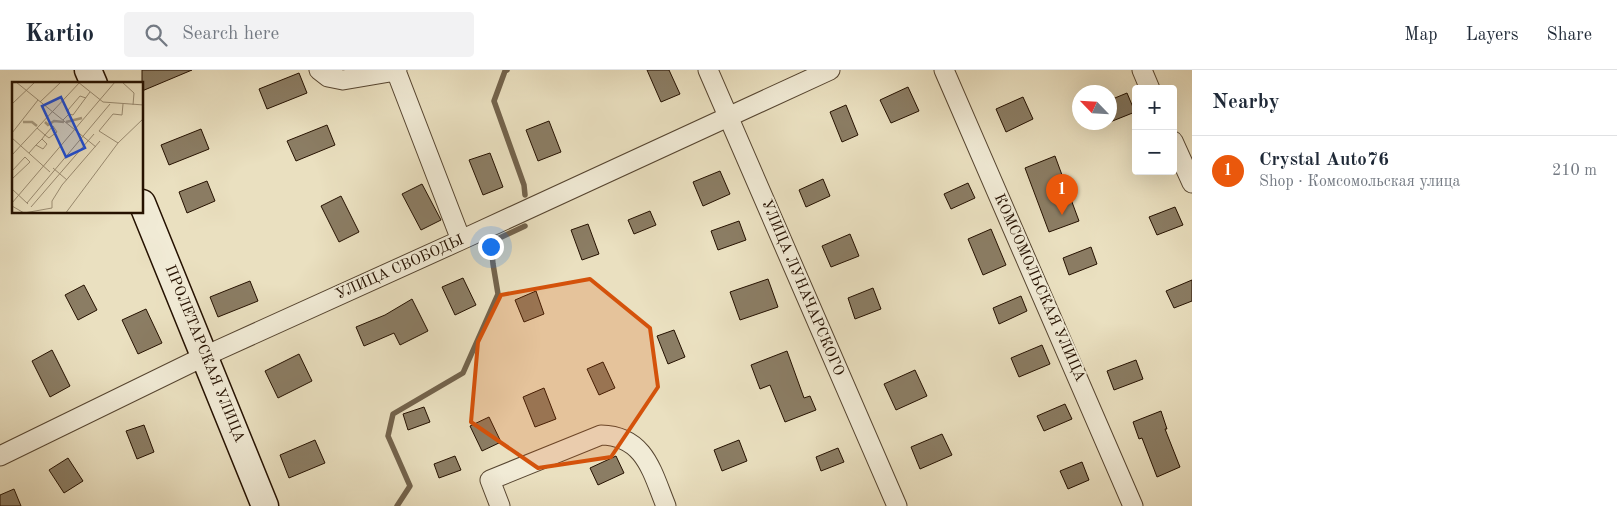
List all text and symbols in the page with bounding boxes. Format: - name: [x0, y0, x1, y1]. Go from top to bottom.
- search box: [124, 12, 474, 57]
- icon: search: [142, 21, 170, 49]
- text: Kartio: [25, 23, 94, 47]
- text: Search here: [182, 25, 279, 44]
- text: Map: [1404, 26, 1438, 44]
- text: Layers: [1466, 26, 1518, 44]
- text: Share: [1546, 26, 1592, 44]
- inset map: [12, 82, 144, 214]
- north arrow: [1072, 85, 1117, 130]
- map controls: [1132, 85, 1177, 175]
- button: +: [1132, 85, 1177, 130]
- text: Nearby: [1212, 92, 1280, 113]
- button: −: [1132, 130, 1177, 175]
- text: Crystal Auto76: [1259, 151, 1389, 170]
- text: 1: [1223, 163, 1233, 179]
- text: 210 m: [1552, 163, 1597, 179]
- pin: 1: [1046, 174, 1078, 215]
- text: Shop · Комсомольская улица: [1259, 174, 1460, 190]
- street label: КОМСОМОЛЬСКАЯ УЛИЦА: [991, 192, 1088, 385]
- street label: УЛИЦА ЛУНАЧАРСКОГО: [758, 198, 846, 378]
- street label: УЛИЦА СВОБОДЫ: [334, 233, 466, 303]
- your location: [478, 234, 504, 260]
- street label: ПРОЛЕТАРСКАЯ УЛИЦА: [162, 263, 247, 445]

